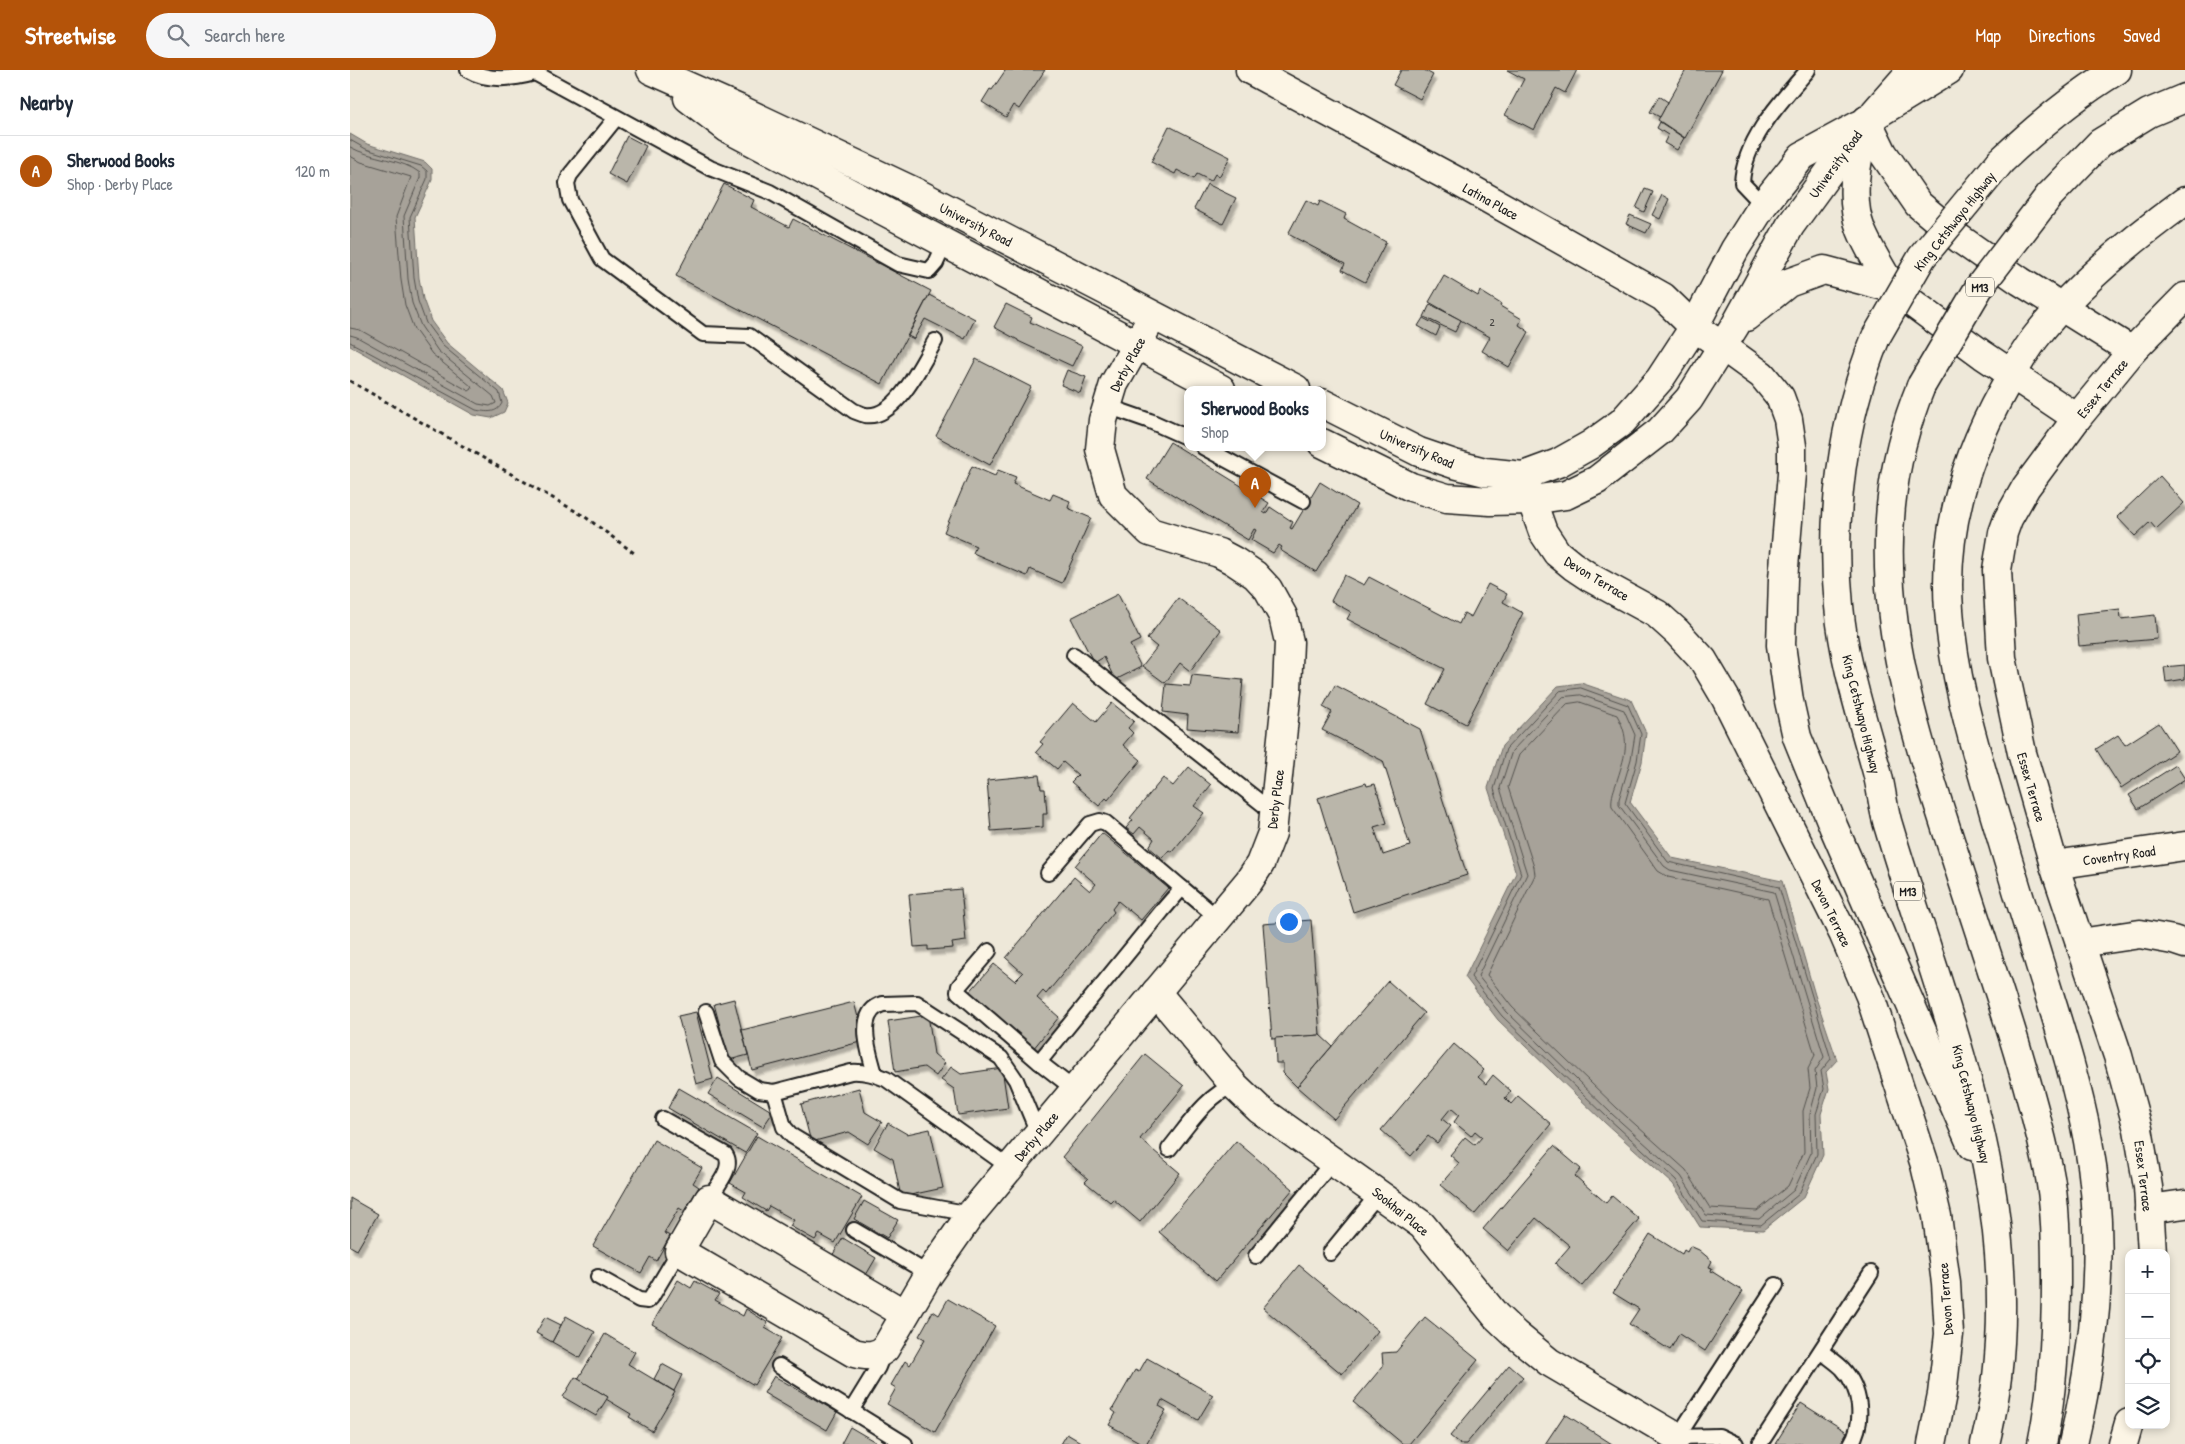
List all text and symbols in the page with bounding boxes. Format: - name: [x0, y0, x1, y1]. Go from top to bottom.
- search box: [146, 13, 496, 58]
- text: Streetwise: [25, 19, 116, 51]
- icon: search: [164, 21, 192, 49]
- text: Search here: [204, 22, 285, 48]
- text: Map: [1976, 23, 2001, 48]
- text: Directions: [2029, 23, 2095, 48]
- text: Saved: [2123, 23, 2160, 48]
- text: Nearby: [20, 88, 73, 117]
- street label: University Road: [1804, 126, 1867, 202]
- text: Sherwood Books: [67, 147, 175, 173]
- text: A: [32, 160, 40, 182]
- text: 120 m: [295, 160, 330, 182]
- street label: King Cetshwayo Highway: [1909, 167, 2000, 276]
- text: Shop · Derby Place: [67, 173, 173, 195]
- street label: Latina Place: [1460, 178, 1522, 224]
- street label: University Road: [936, 198, 1016, 252]
- road number: M13: [1966, 278, 1994, 296]
- house number: 2: [1489, 315, 1495, 329]
- street label: Derby Place: [1105, 333, 1150, 395]
- street label: Essex Terrace: [2072, 354, 2132, 422]
- popup: [1184, 386, 1326, 451]
- text: Sherwood Books: [1201, 395, 1309, 421]
- text: Shop: [1201, 421, 1229, 443]
- street label: University Road: [1376, 424, 1458, 473]
- pin: A: [1239, 467, 1271, 508]
- street label: Devon Terrace: [1561, 551, 1633, 605]
- street label: King Cetshwayo Highway: [1837, 653, 1886, 776]
- street label: Essex Terrace: [2013, 750, 2051, 824]
- street label: Derby Place: [1262, 768, 1289, 830]
- street label: Coventry Road: [2081, 840, 2157, 870]
- street label: Devon Terrace: [1808, 876, 1857, 950]
- road number: M13: [1894, 881, 1922, 900]
- your location: [1276, 909, 1302, 935]
- street label: King Cetshwayo Highway: [1947, 1043, 1996, 1166]
- street label: Derby Place: [1010, 1107, 1063, 1166]
- street label: Essex Terrace: [2130, 1139, 2158, 1213]
- street label: Sookhai Place: [1369, 1182, 1434, 1240]
- map controls: [2125, 1249, 2170, 1429]
- button: +: [2125, 1249, 2170, 1294]
- street label: Devon Terrace: [1933, 1262, 1957, 1336]
- button: −: [2125, 1294, 2170, 1339]
- button: locate: [2125, 1339, 2170, 1384]
- button: layers: [2125, 1384, 2170, 1429]

